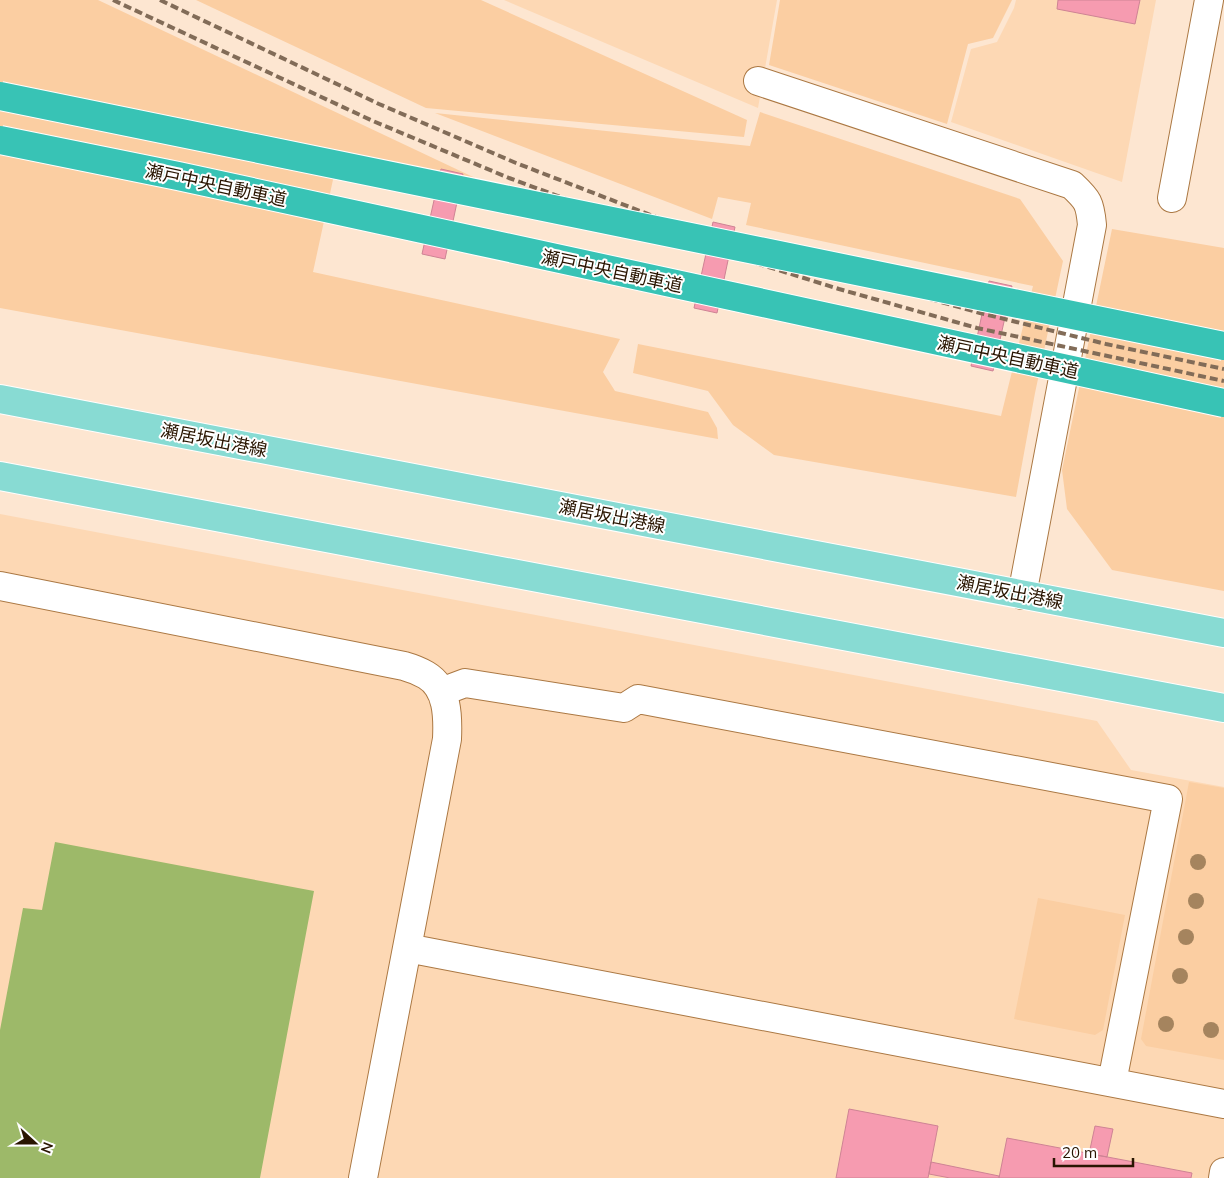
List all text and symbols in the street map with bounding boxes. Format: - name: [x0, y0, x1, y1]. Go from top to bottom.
- street label: 瀬戸中央自動車道: [143, 159, 289, 211]
- street label: 瀬戸中央自動車道: [539, 245, 685, 297]
- street label: 瀬戸中央自動車道: [935, 331, 1081, 383]
- street label: 瀬居坂出港線: [159, 418, 269, 462]
- street label: 瀬居坂出港線: [557, 494, 667, 538]
- street label: 瀬居坂出港線: [955, 570, 1065, 614]
- north arrow: [10, 1118, 60, 1168]
- scale bar: [1054, 1136, 1133, 1168]
- text: N: [37, 1139, 57, 1156]
- text: 20 m: [1062, 1143, 1097, 1162]

